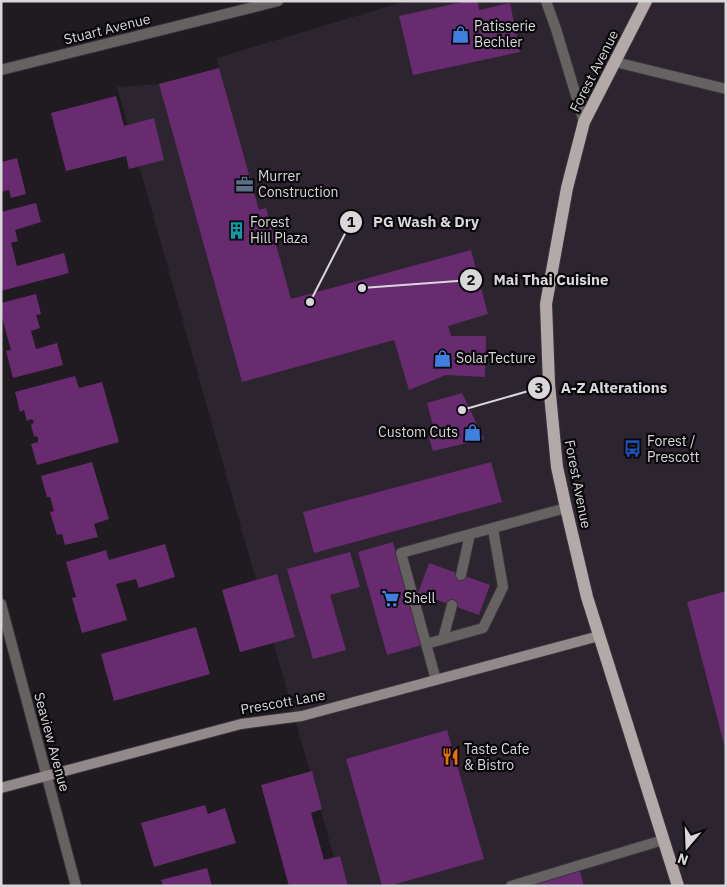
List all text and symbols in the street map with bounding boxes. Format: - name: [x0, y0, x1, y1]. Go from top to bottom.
- street label: Stuart Avenue: [62, 9, 152, 48]
- place label: Patisserie Bechler: [474, 17, 536, 51]
- shop icon: Patisserie Bechler: [450, 24, 470, 44]
- street label: Forest Avenue: [566, 27, 623, 115]
- place label: Murrer Construction: [258, 167, 338, 201]
- office icon: Murrer Construction: [234, 174, 254, 194]
- callout: PG Wash & Dry: [338, 207, 489, 237]
- text: 1: [346, 212, 356, 231]
- text: PG Wash & Dry: [373, 212, 479, 231]
- place label: Forest Hill Plaza: [250, 213, 309, 247]
- building icon: Forest Hill Plaza: [226, 220, 246, 240]
- callout: Mai Thai Cuisine: [458, 265, 618, 295]
- text: 2: [466, 270, 476, 289]
- text: Mai Thai Cuisine: [494, 270, 608, 289]
- shop icon: SolarTecture: [432, 348, 452, 368]
- place label: SolarTecture: [456, 349, 536, 367]
- callout: A-Z Alterations: [526, 373, 678, 403]
- text: 3: [534, 378, 544, 397]
- text: A-Z Alterations: [561, 378, 668, 397]
- shop icon: Custom Cuts: [462, 422, 482, 442]
- place label: Custom Cuts: [378, 423, 458, 441]
- place label: Forest / Prescott: [647, 432, 700, 466]
- street label: Forest Avenue: [561, 438, 595, 530]
- bus stop icon: Forest / Prescott: [623, 439, 643, 459]
- supermarket icon: Shell: [380, 588, 400, 608]
- place label: Shell: [404, 589, 436, 607]
- street label: Prescott Lane: [239, 686, 327, 718]
- street label: Seaview Avenue: [30, 690, 74, 794]
- place label: Taste Cafe & Bistro: [464, 740, 530, 774]
- restaurant icon: Taste Cafe & Bistro: [440, 747, 460, 767]
- north arrow: [662, 822, 712, 872]
- text: N: [675, 849, 690, 869]

